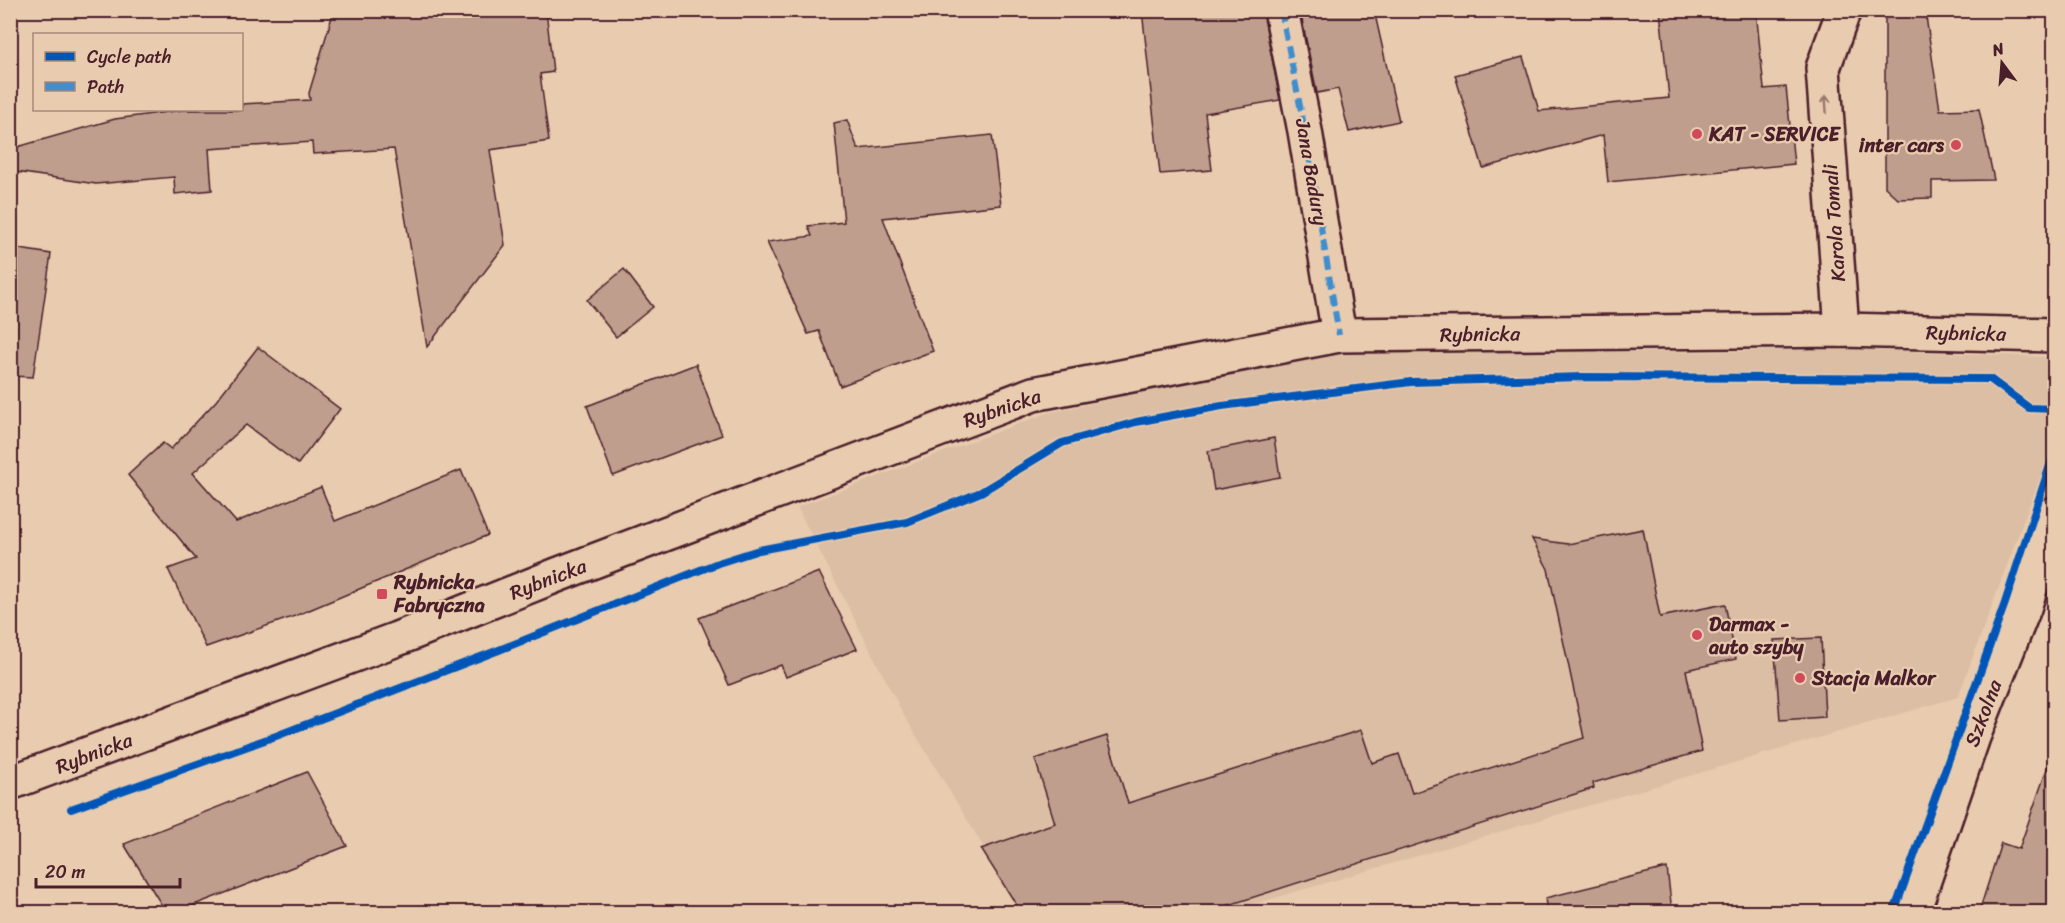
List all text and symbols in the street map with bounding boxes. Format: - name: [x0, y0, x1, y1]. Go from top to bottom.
- legend: [33, 33, 243, 111]
- north arrow: [1972, 33, 2032, 93]
- text: N: [1988, 33, 2008, 65]
- text: Cycle path: [87, 41, 171, 73]
- text: Path: [87, 71, 124, 103]
- one-way arrow: [1820, 95, 1831, 115]
- street label: Jana Badury: [1285, 115, 1338, 229]
- place label: KAT - SERVICE: [1708, 117, 1841, 152]
- marker: KAT - SERVICE: [1690, 127, 1704, 141]
- place label: inter cars: [1859, 128, 1945, 163]
- marker: inter cars: [1949, 138, 1963, 152]
- street label: Karola Tomali: [1813, 163, 1856, 283]
- street label: Rybnicka: [1926, 315, 2007, 352]
- street label: Rybnicka: [1440, 316, 1521, 353]
- street label: Rybnicka: [959, 379, 1047, 438]
- street label: Rybnicka: [504, 548, 593, 610]
- place label: Rybnicka Fabryczna: [393, 565, 485, 623]
- marker: Rybnicka Fabryczna: [375, 587, 389, 601]
- place label: Darmax - auto szyby: [1708, 607, 1804, 665]
- marker: Darmax - auto szyby: [1690, 628, 1704, 642]
- place label: Stacja Malkor: [1811, 661, 1937, 696]
- marker: Stacja Malkor: [1793, 671, 1807, 685]
- street label: Szkolna: [1955, 674, 2013, 752]
- street label: Rybnicka: [50, 722, 139, 784]
- scale bar: [36, 851, 180, 889]
- text: 20 m: [45, 856, 85, 888]

